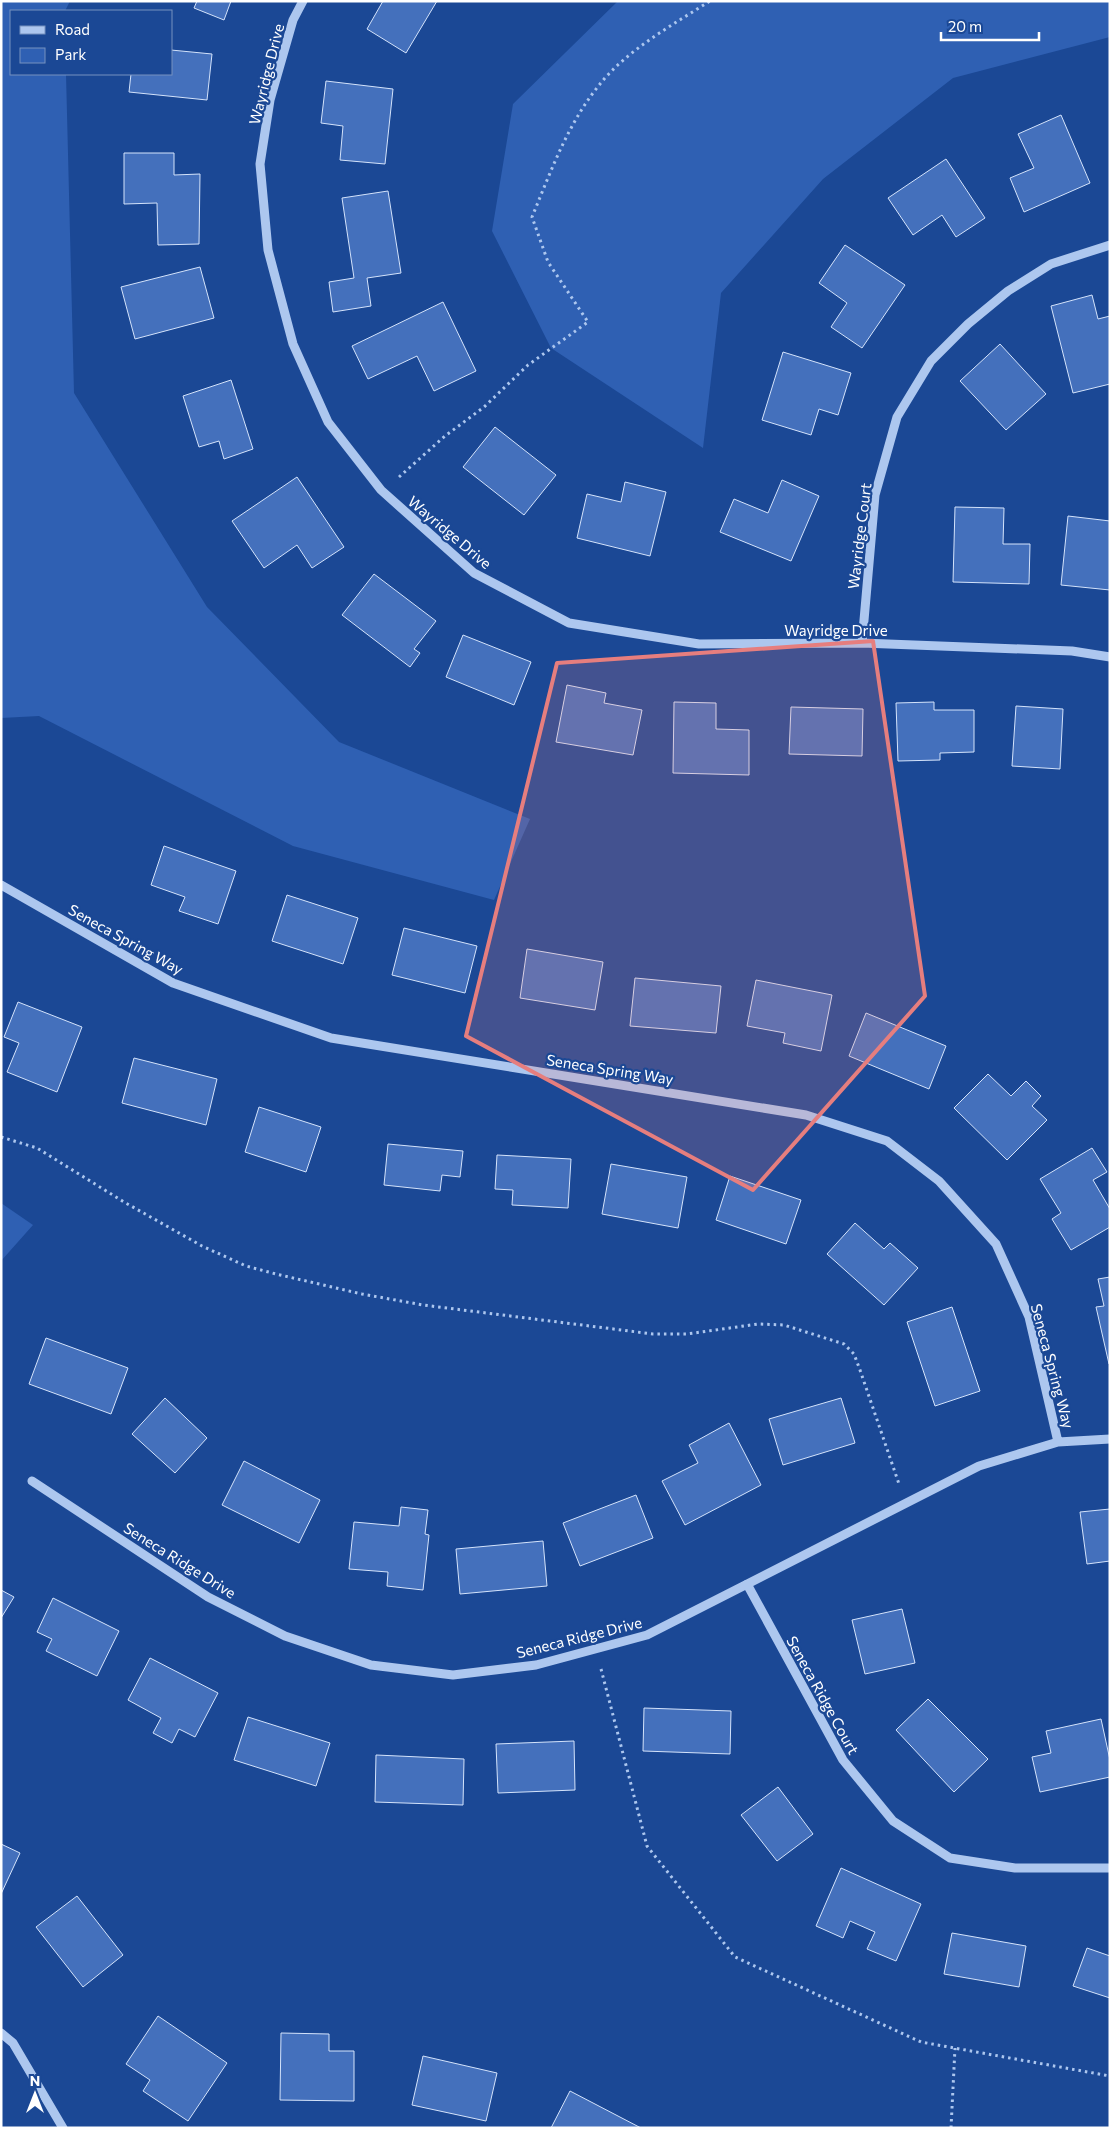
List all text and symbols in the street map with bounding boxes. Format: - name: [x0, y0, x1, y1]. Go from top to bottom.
- legend: [10, 10, 172, 75]
- scale bar: [941, 10, 1038, 42]
- text: 20 m: [948, 17, 982, 35]
- text: Road: [55, 20, 90, 38]
- street label: Wayridge Drive: [245, 22, 287, 126]
- text: Park: [55, 45, 86, 63]
- street label: Wayridge Court: [844, 482, 874, 590]
- street label: Wayridge Drive: [405, 492, 495, 572]
- street label: Wayridge Drive: [784, 621, 888, 639]
- street label: Seneca Spring Way: [65, 900, 187, 978]
- street label: Seneca Spring Way: [545, 1050, 675, 1088]
- street label: Seneca Spring Way: [1028, 1302, 1078, 1431]
- street label: Seneca Ridge Drive: [121, 1518, 240, 1602]
- street label: Seneca Ridge Drive: [514, 1613, 644, 1661]
- street label: Seneca Ridge Court: [783, 1633, 863, 1757]
- north arrow: [10, 2069, 60, 2119]
- text: N: [30, 2072, 40, 2089]

